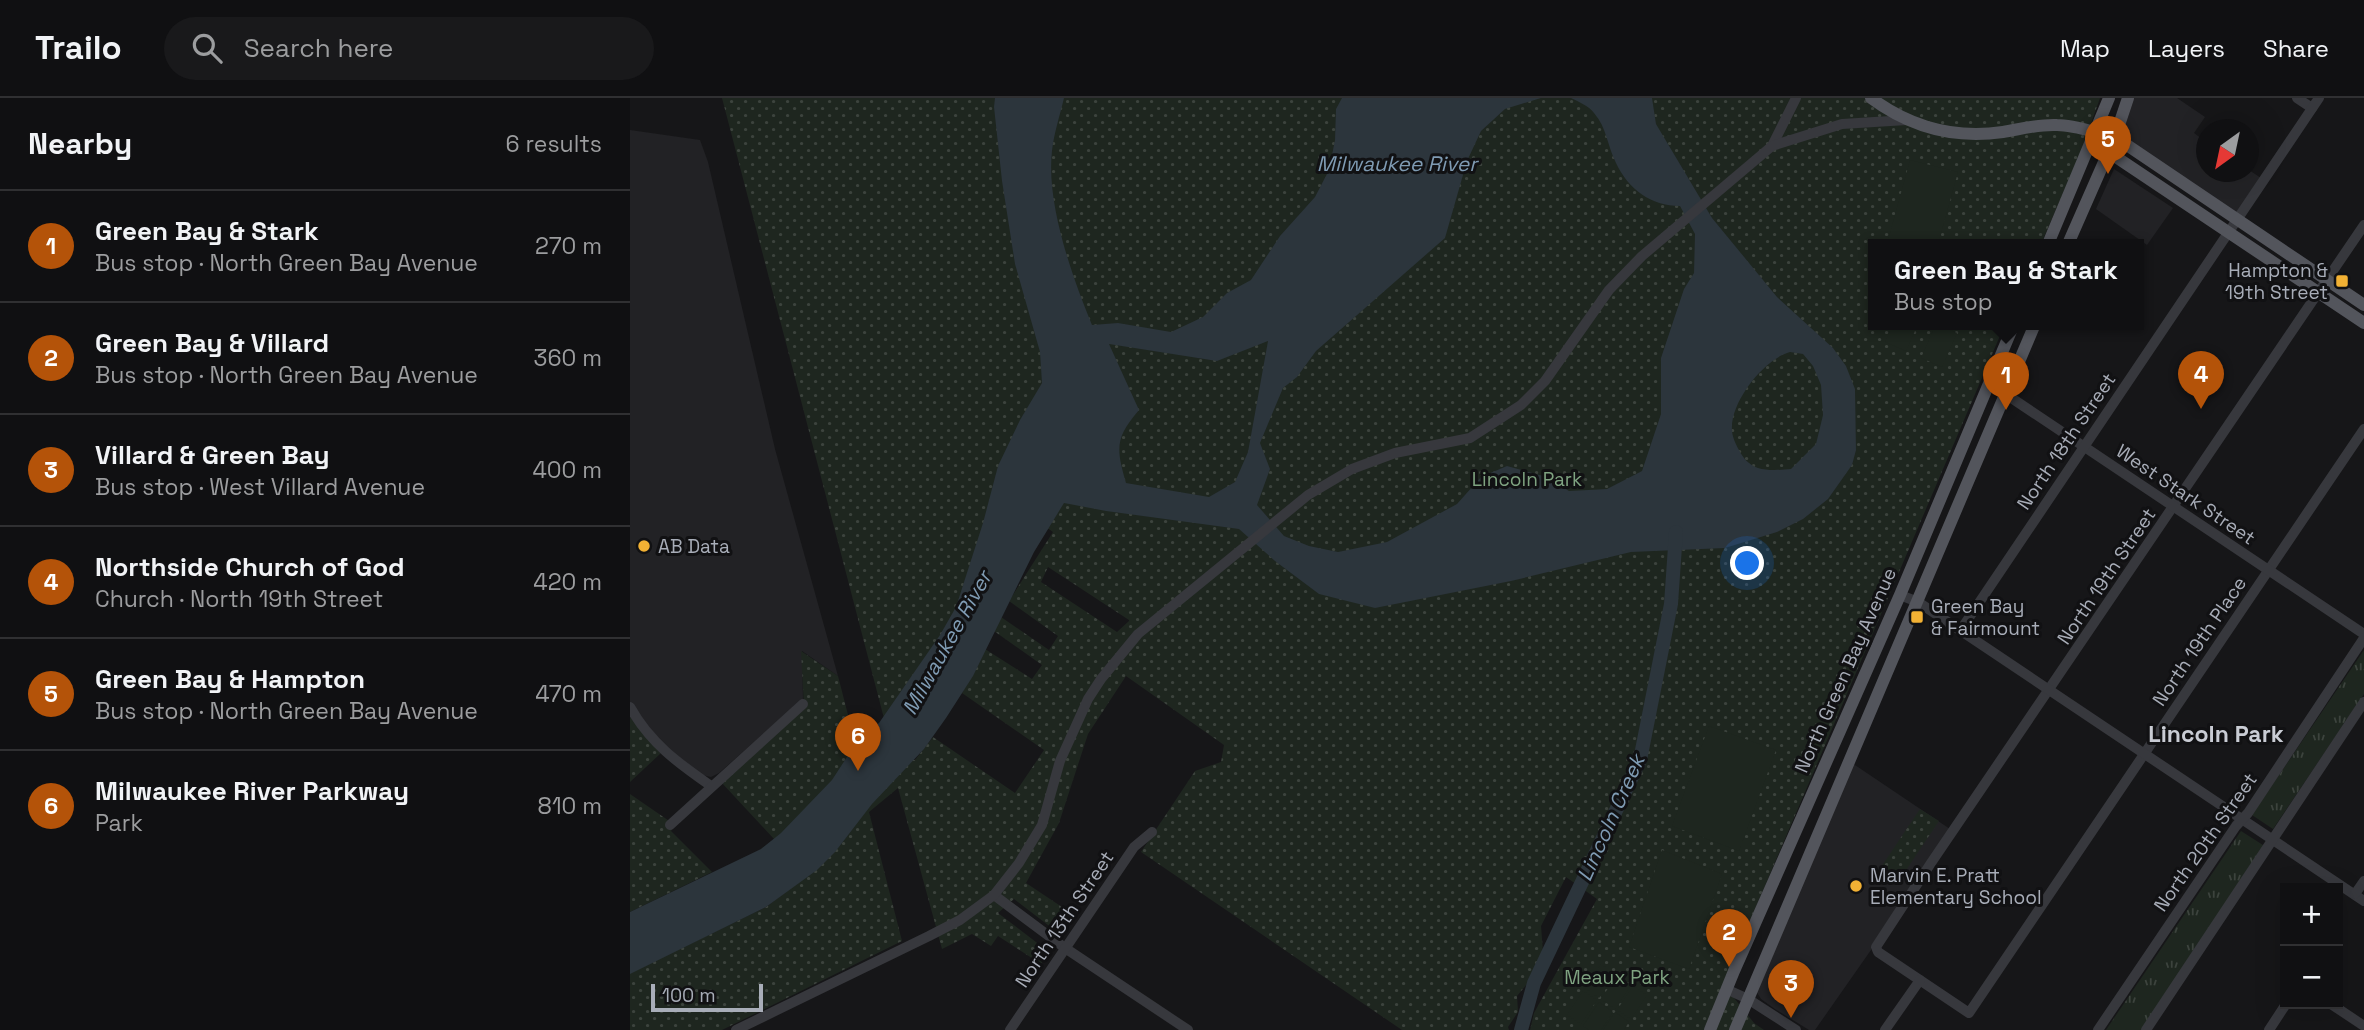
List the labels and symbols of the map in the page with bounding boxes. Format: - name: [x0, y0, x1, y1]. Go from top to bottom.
- pin: 5: [2085, 116, 2131, 174]
- north arrow: [2196, 119, 2259, 182]
- water label: Milwaukee River: [1317, 150, 1479, 177]
- place label: Hampton & 19th Street: [2225, 258, 2328, 305]
- marker: Hampton & 19th Street: [2334, 273, 2350, 289]
- pin: 4: [2178, 351, 2224, 409]
- pin: 1: [1983, 352, 2029, 410]
- street label: North 18th Street: [2011, 368, 2121, 515]
- street label: West Stark Street: [2111, 439, 2260, 550]
- park label: Lincoln Park: [1472, 467, 1582, 492]
- street label: North 19th Street: [2051, 503, 2161, 649]
- place label: AB Data: [658, 534, 730, 559]
- marker: AB Data: [636, 538, 652, 554]
- your location: [1730, 546, 1764, 580]
- water label: Milwaukee River: [896, 564, 998, 719]
- street label: North Green Bay Avenue: [1789, 564, 1902, 777]
- street label: North 19th Place: [2147, 572, 2252, 711]
- place label: Green Bay & Fairmount: [1931, 594, 2040, 641]
- marker: Green Bay & Fairmount: [1909, 609, 1925, 625]
- pin: 6: [835, 713, 881, 771]
- district label: Lincoln Park: [2148, 719, 2284, 749]
- water label: Lincoln Creek: [1571, 748, 1652, 885]
- street label: North 20th Street: [2148, 768, 2263, 917]
- street label: North 13th Street: [1009, 846, 1119, 992]
- place label: Marvin E. Pratt Elementary School: [1870, 863, 2042, 910]
- marker: Marvin E. Pratt Elementary School: [1848, 878, 1864, 894]
- pin: 2: [1706, 909, 1752, 967]
- pin: 3: [1768, 960, 1814, 1018]
- park label: Meaux Park: [1564, 965, 1670, 990]
- scale bar: [651, 981, 763, 1013]

